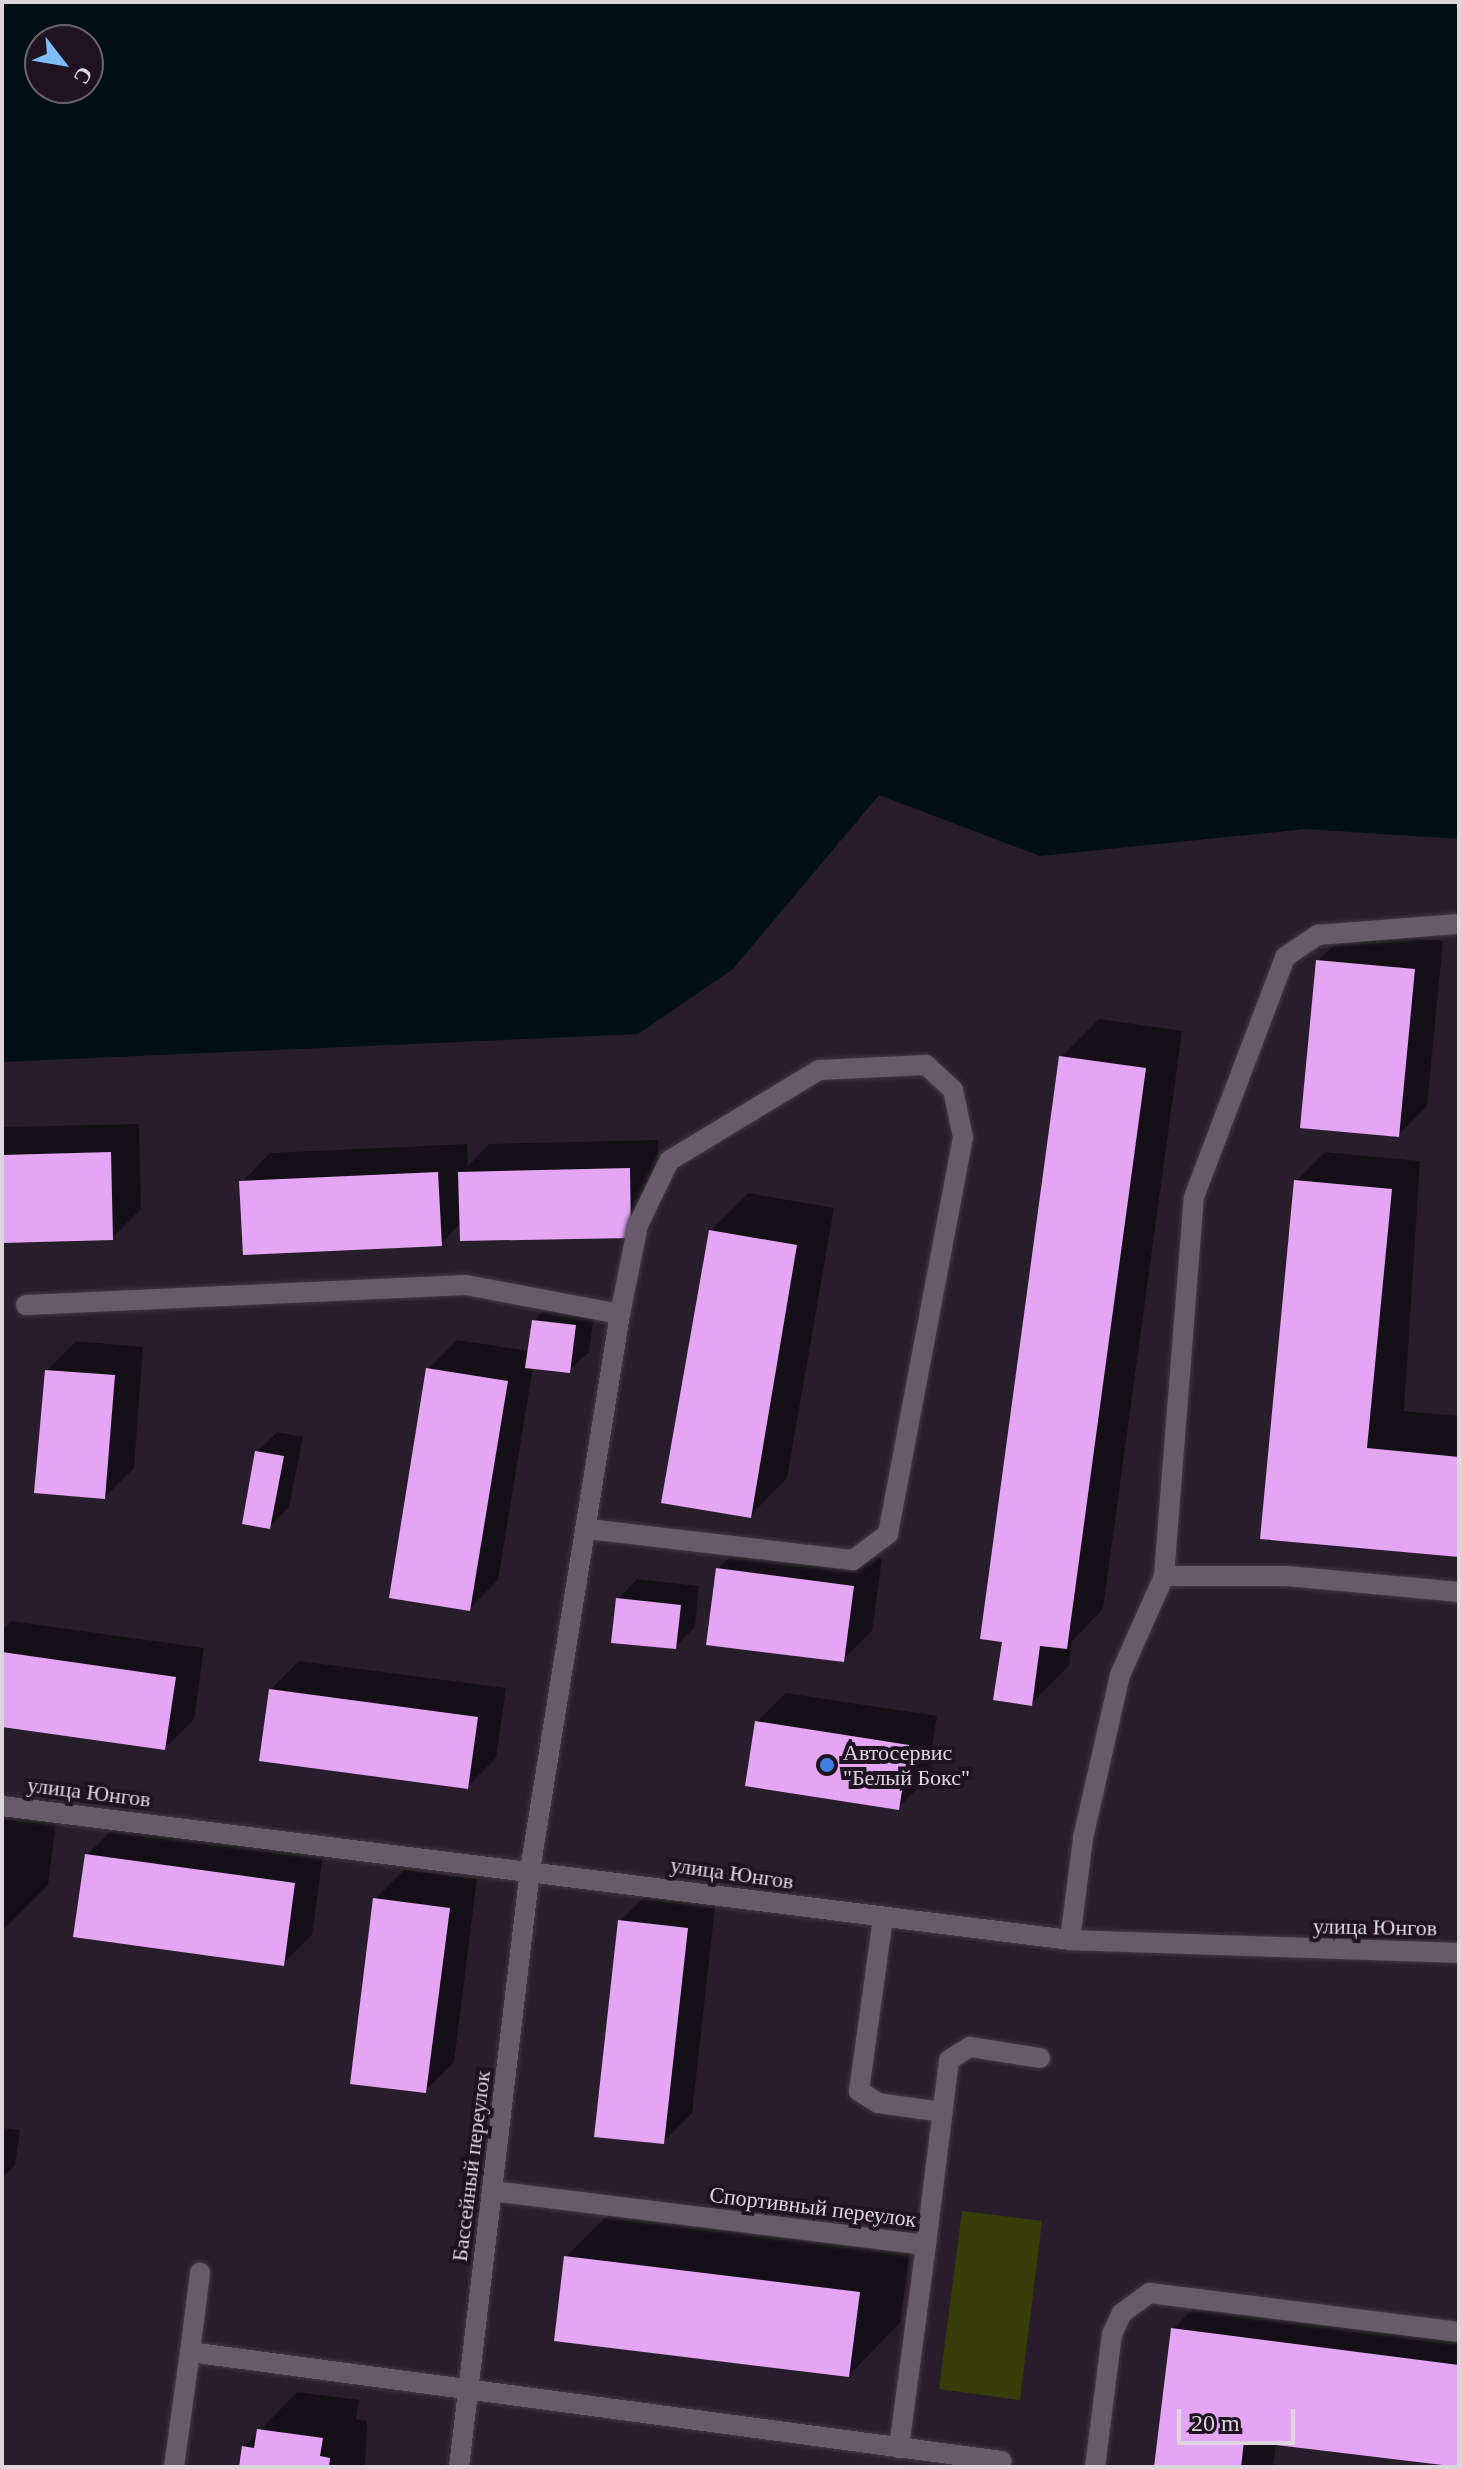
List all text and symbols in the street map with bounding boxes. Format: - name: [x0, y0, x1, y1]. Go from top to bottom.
- north arrow: [24, 24, 104, 104]
- text: С: [68, 62, 98, 89]
- place label: Автосервис "Белый Бокс": [843, 1739, 970, 1790]
- marker: Автосервис "Белый Бокс": [818, 1756, 836, 1774]
- street label: улица Юнгов: [26, 1771, 152, 1813]
- street label: улица Юнгов: [669, 1851, 795, 1895]
- street label: улица Юнгов: [1313, 1913, 1437, 1941]
- street label: Бассейный переулок: [446, 2069, 496, 2263]
- street label: Спортивный переулок: [708, 2181, 918, 2233]
- scale bar: [1181, 2393, 1299, 2443]
- text: 20 m: [1191, 2410, 1240, 2436]

